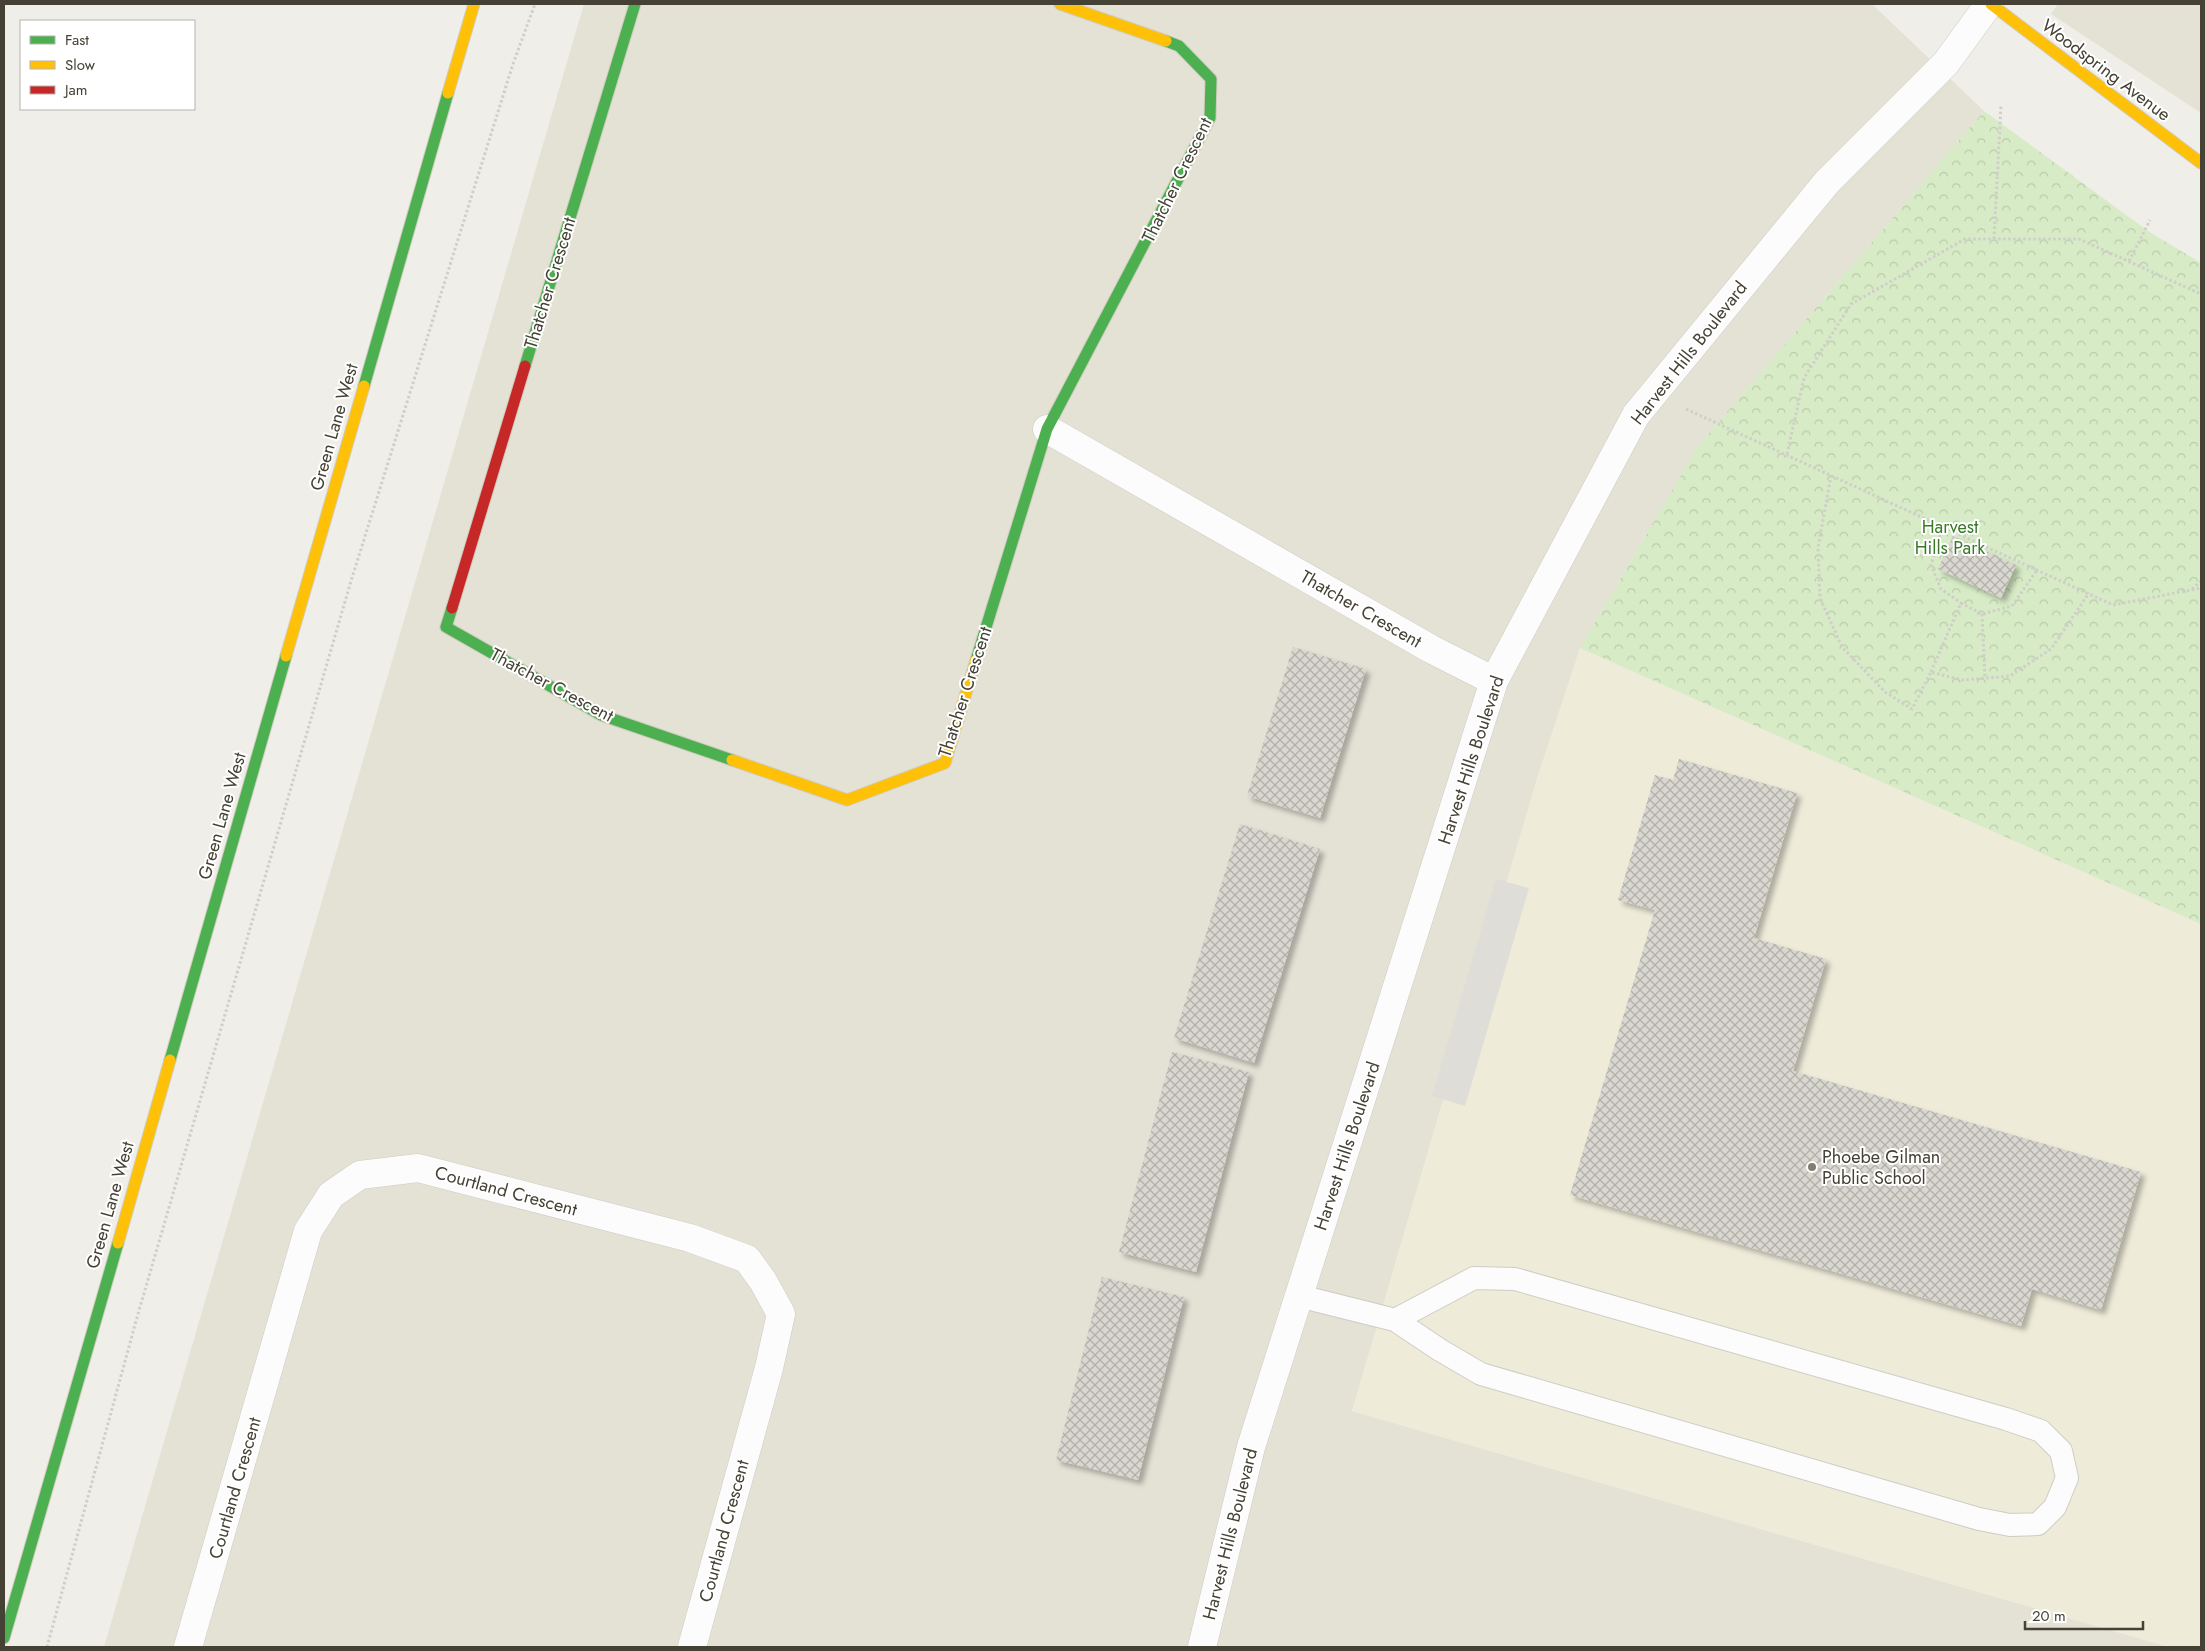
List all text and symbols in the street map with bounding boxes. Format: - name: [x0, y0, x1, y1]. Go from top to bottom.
- street label: Woodspring Avenue: [2036, 13, 2176, 127]
- legend: [20, 20, 195, 110]
- text: Fast: [65, 29, 89, 51]
- text: Slow: [65, 54, 96, 76]
- text: Jam: [63, 79, 88, 101]
- street label: Thatcher Crescent: [1135, 113, 1219, 247]
- street label: Thatcher Crescent: [518, 213, 583, 352]
- street label: Harvest Hills Boulevard: [1625, 276, 1753, 430]
- street label: Green Lane West: [303, 360, 365, 494]
- park label: Harvest Hills Park: [1915, 514, 1985, 561]
- street label: Thatcher Crescent: [1296, 564, 1427, 655]
- street label: Thatcher Crescent: [932, 623, 999, 761]
- street label: Thatcher Crescent: [486, 642, 619, 729]
- street label: Harvest Hills Boulevard: [1431, 672, 1511, 848]
- street label: Green Lane West: [191, 749, 253, 883]
- street label: Harvest Hills Boulevard: [1307, 1058, 1387, 1234]
- street label: Green Lane West: [79, 1138, 141, 1272]
- place label: Phoebe Gilman Public School: [1822, 1144, 1940, 1191]
- street label: Courtland Crescent: [432, 1159, 581, 1223]
- marker: Phoebe Gilman Public School: [1806, 1161, 1818, 1173]
- street label: Courtland Crescent: [202, 1413, 268, 1562]
- street label: Harvest Hills Boulevard: [1196, 1445, 1264, 1623]
- street label: Courtland Crescent: [692, 1456, 756, 1605]
- scale bar: [2025, 1598, 2142, 1630]
- text: 20 m: [2032, 1605, 2066, 1627]

